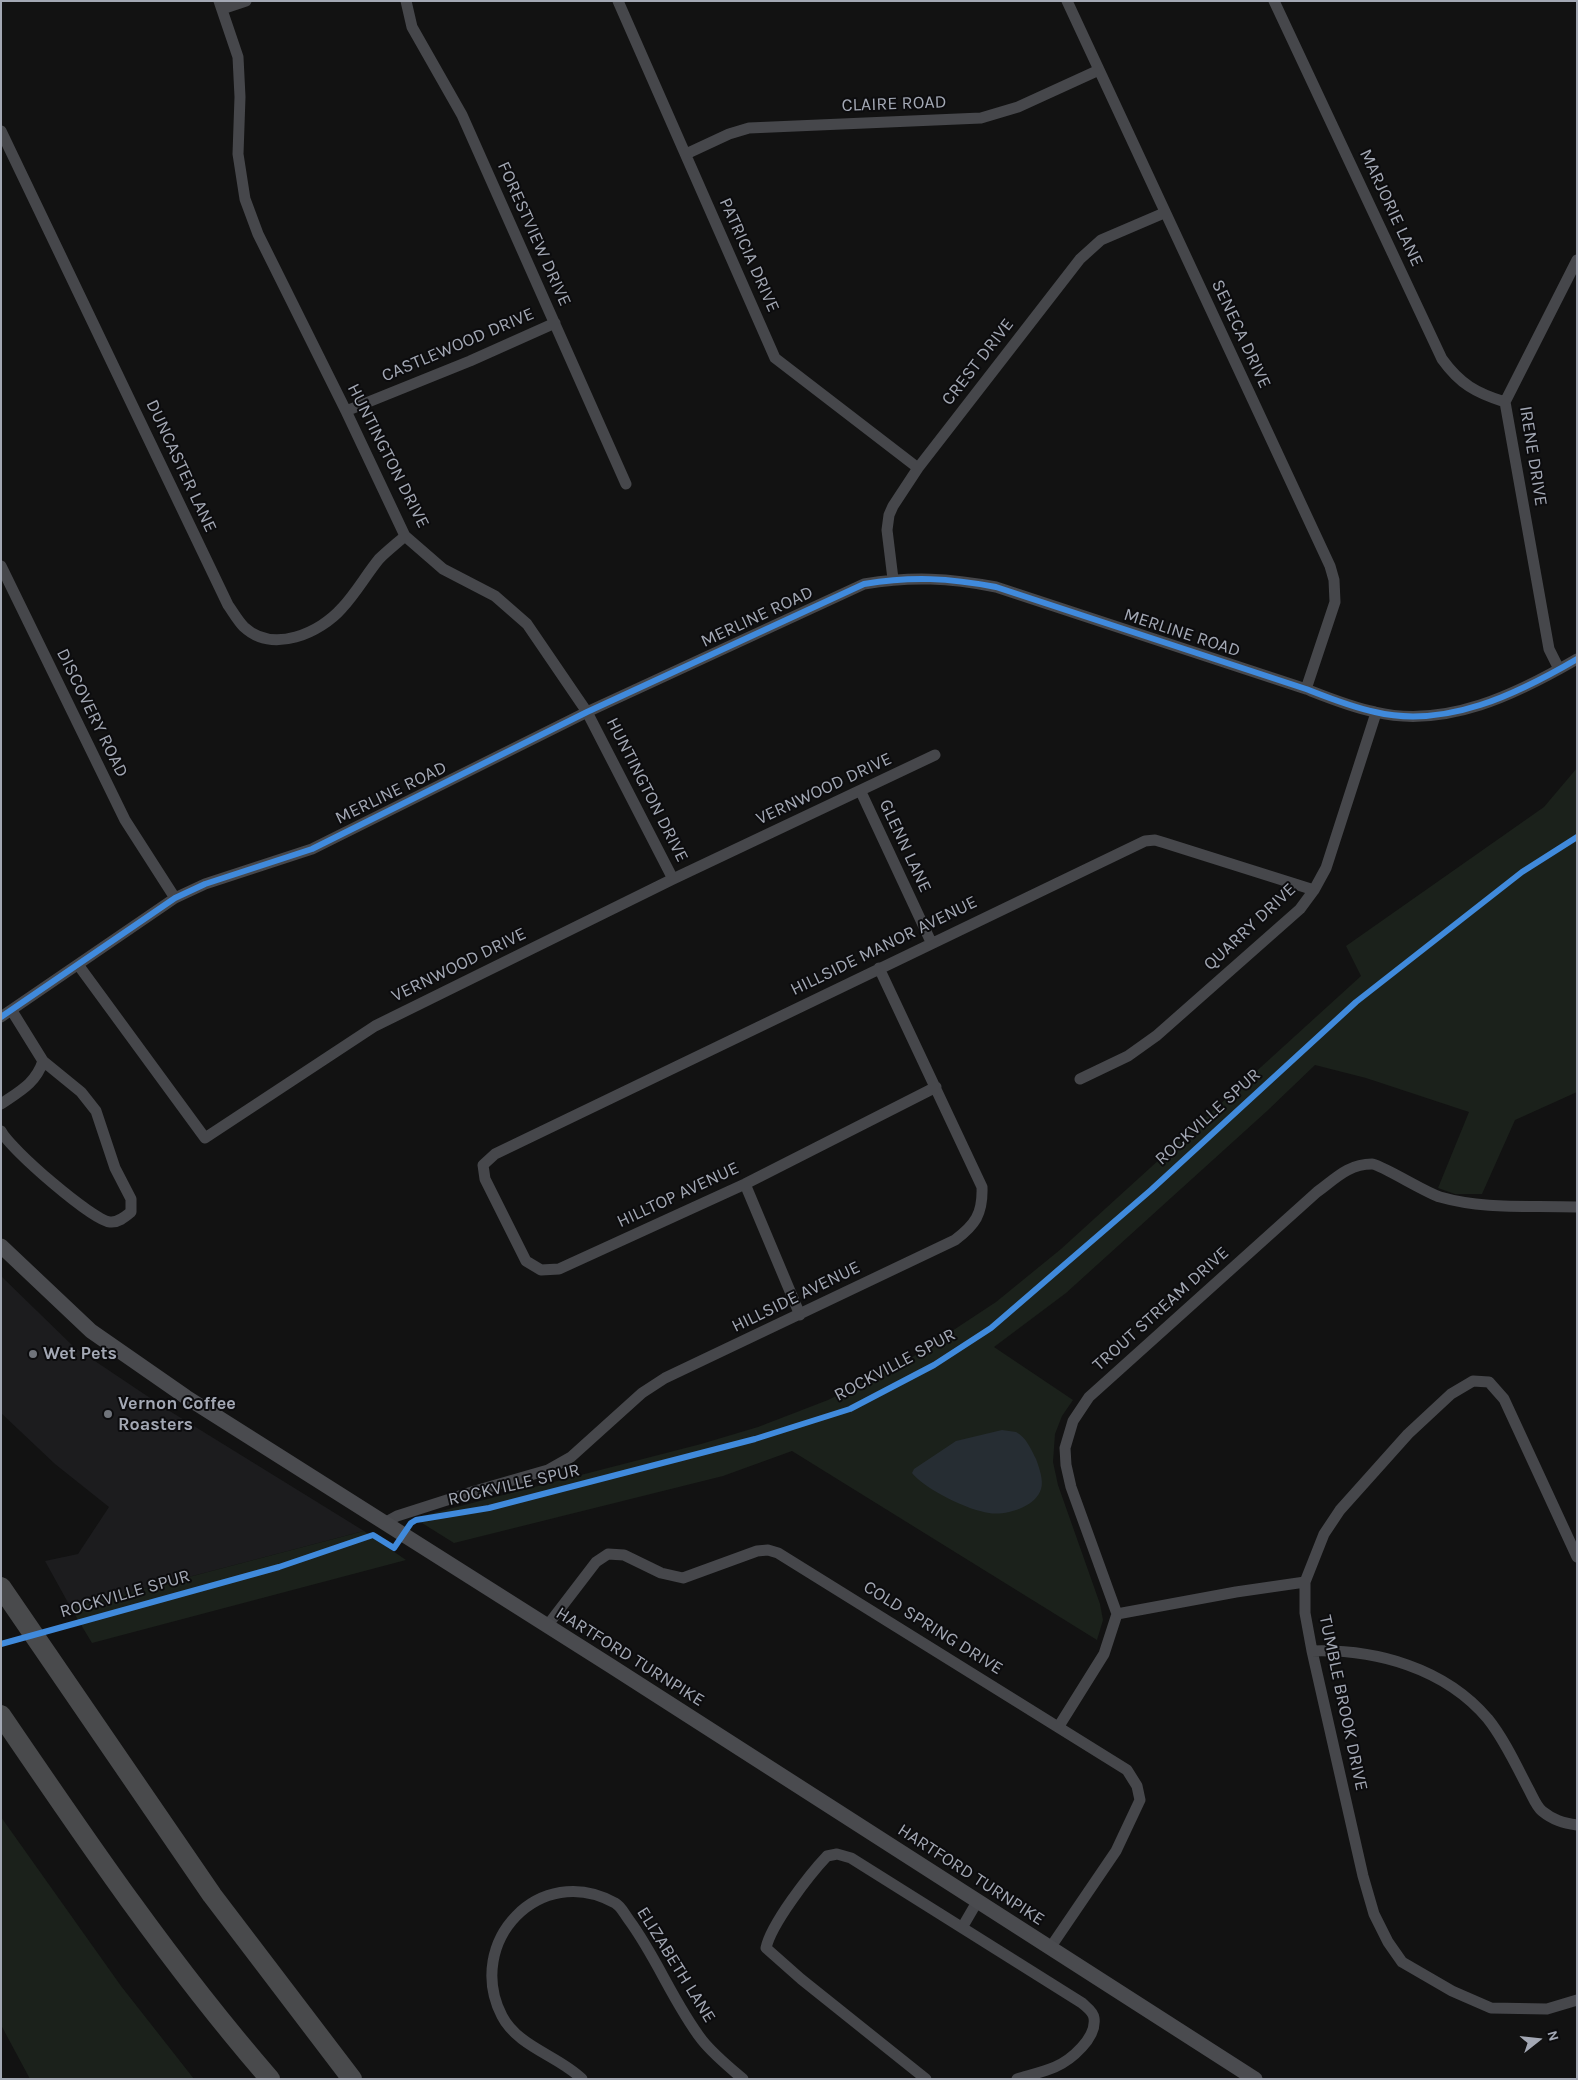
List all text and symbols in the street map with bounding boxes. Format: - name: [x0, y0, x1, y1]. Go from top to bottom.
- street label: CLAIRE ROAD: [841, 91, 947, 117]
- street label: MARJORIE LANE: [1354, 146, 1428, 270]
- street label: FORESTVIEW DRIVE: [492, 158, 576, 310]
- street label: PATRICIA DRIVE: [714, 195, 784, 315]
- street label: SENECA DRIVE: [1206, 276, 1276, 392]
- street label: CASTLEWOOD DRIVE: [379, 303, 537, 387]
- street label: CREST DRIVE: [937, 314, 1019, 410]
- street label: HUNTINGTON DRIVE: [342, 380, 434, 532]
- street label: DUNCASTER LANE: [141, 396, 221, 536]
- street label: IRENE DRIVE: [1514, 404, 1552, 508]
- street label: MERLINE ROAD: [697, 582, 817, 652]
- street label: MERLINE ROAD: [1121, 604, 1243, 662]
- street label: DISCOVERY ROAD: [51, 645, 133, 781]
- street label: HUNTINGTON DRIVE: [601, 714, 693, 866]
- street label: VERNWOOD DRIVE: [753, 748, 895, 830]
- street label: MERLINE ROAD: [332, 757, 450, 829]
- street label: GLENN LANE: [874, 796, 936, 896]
- street label: QUARRY DRIVE: [1199, 879, 1301, 975]
- street label: HILLSIDE MANOR AVENUE: [787, 891, 981, 1001]
- street label: VERNWOOD DRIVE: [388, 923, 530, 1007]
- street label: ROCKVILLE SPUR: [1151, 1064, 1265, 1170]
- street label: HILLTOP AVENUE: [614, 1157, 742, 1233]
- street label: TROUT STREAM DRIVE: [1088, 1242, 1234, 1376]
- street label: HILLSIDE AVENUE: [728, 1257, 864, 1337]
- street label: ROCKVILLE SPUR: [830, 1324, 960, 1406]
- place label: Wet Pets: [43, 1343, 117, 1365]
- marker: Wet Pets: [27, 1348, 39, 1360]
- place label: Vernon Coffee Roasters: [118, 1393, 236, 1436]
- marker: Vernon Coffee Roasters: [102, 1408, 114, 1420]
- street label: ROCKVILLE SPUR: [446, 1459, 582, 1511]
- street label: ROCKVILLE SPUR: [57, 1565, 193, 1623]
- street label: COLD SPRING DRIVE: [859, 1576, 1007, 1680]
- street label: HARTFORD TURNPIKE: [552, 1603, 708, 1711]
- street label: TUMBLE BROOK DRIVE: [1314, 1613, 1372, 1793]
- street label: HARTFORD TURNPIKE: [893, 1819, 1049, 1931]
- street label: ELIZABETH LANE: [632, 1903, 720, 2027]
- north arrow: [1513, 2015, 1563, 2065]
- text: N: [1543, 2029, 1562, 2043]

